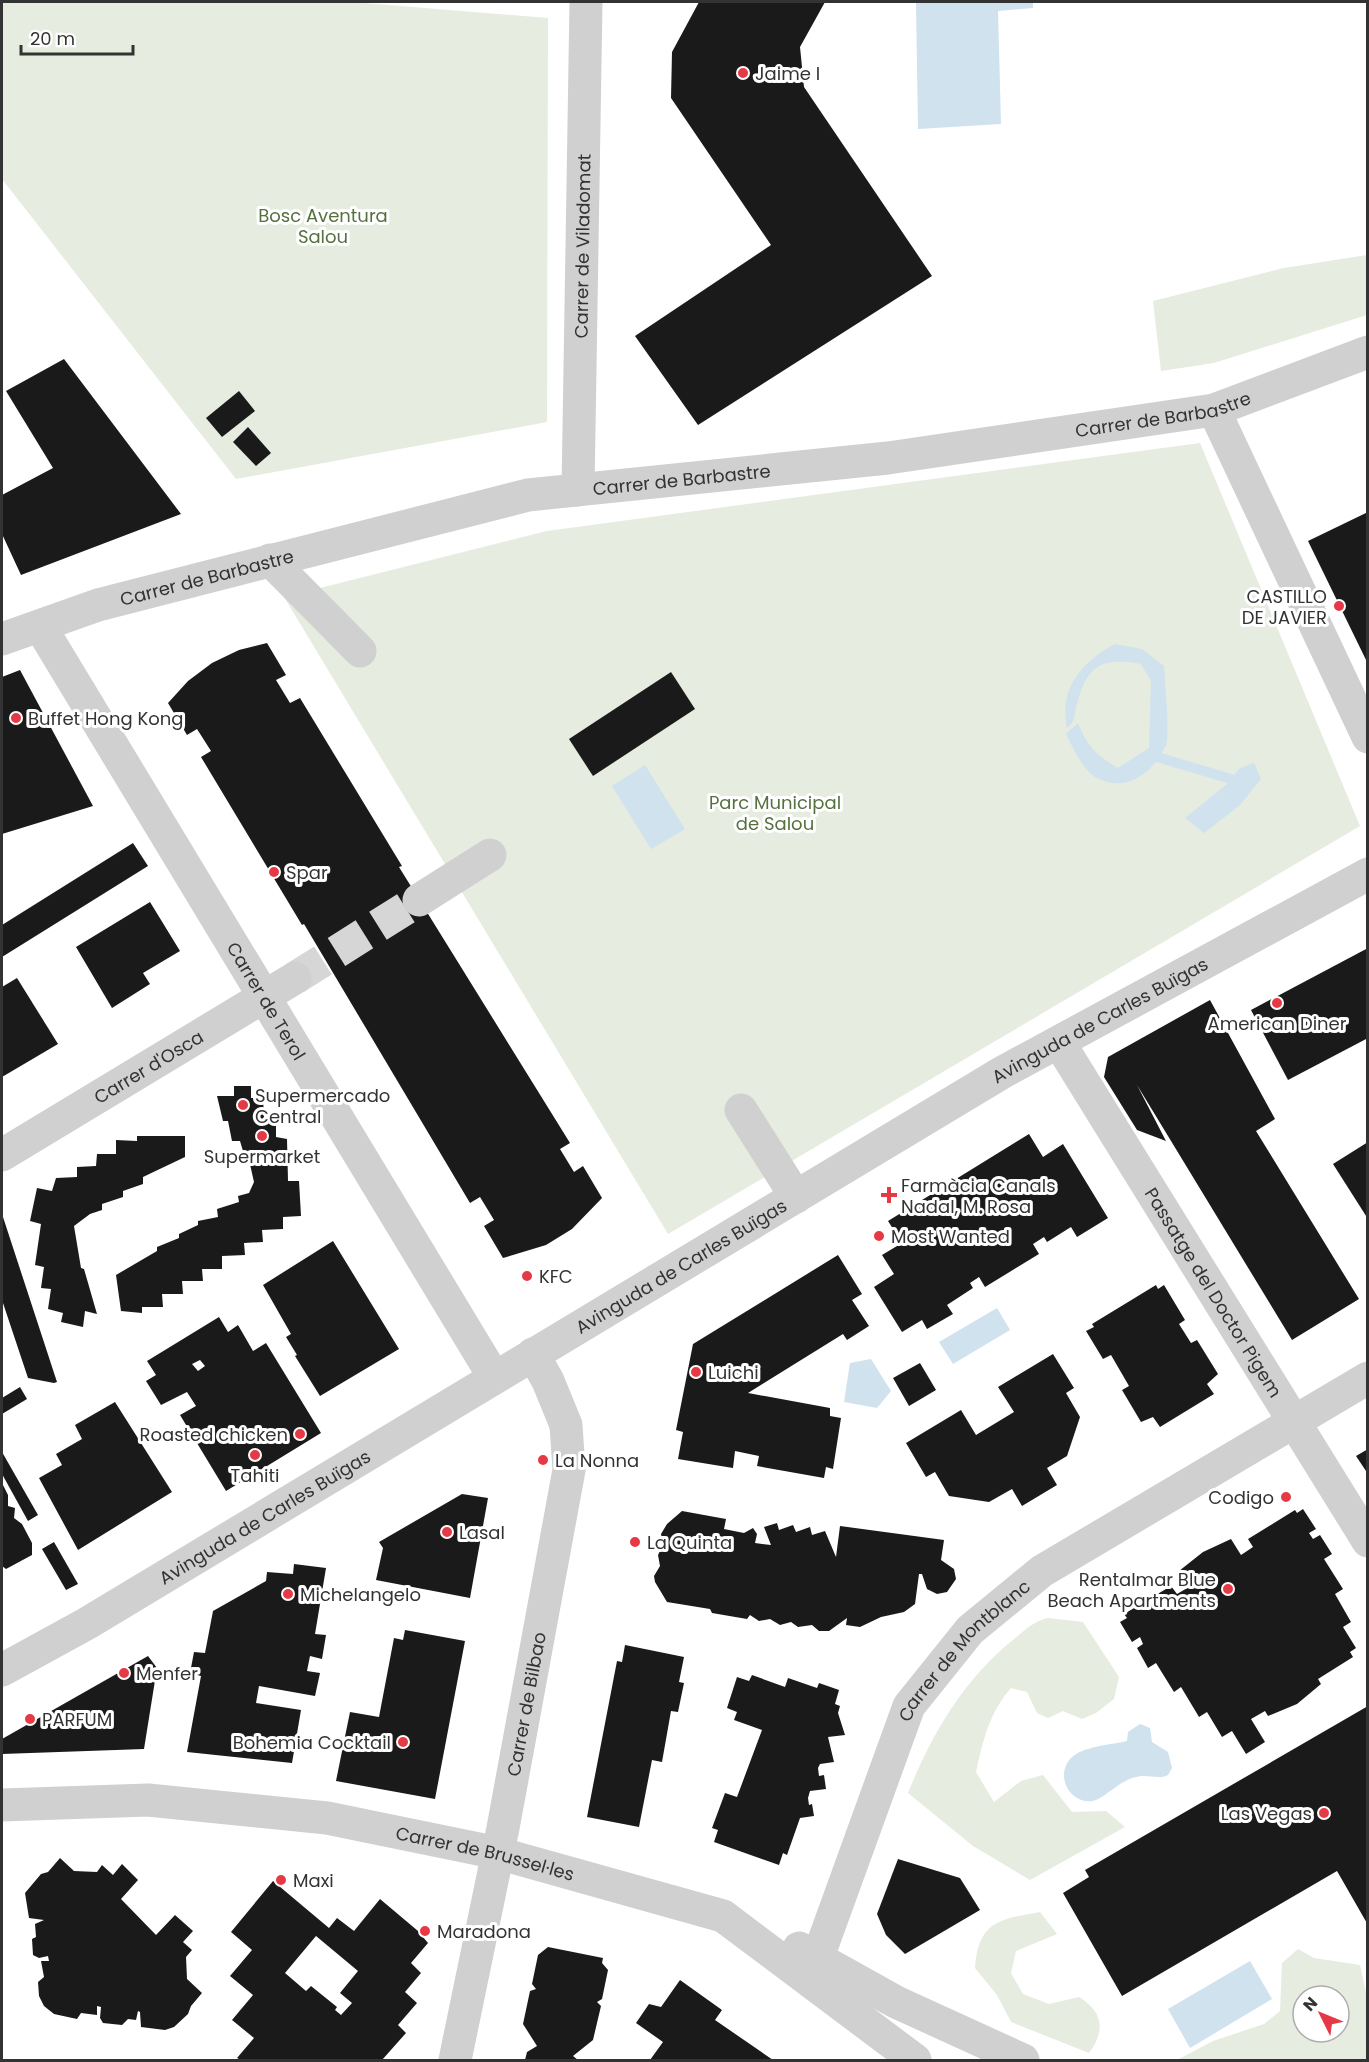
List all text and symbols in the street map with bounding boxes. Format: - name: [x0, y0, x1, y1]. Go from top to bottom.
- scale bar: [21, 18, 134, 56]
- text: 20 m: [30, 26, 75, 51]
- place label: Jaime I: [755, 61, 820, 86]
- marker: Jaime I: [736, 66, 750, 80]
- street label: Carrer de Viladomat: [568, 154, 596, 339]
- park label: Bosc Aventura Salou: [258, 203, 388, 249]
- street label: Carrer de Barbastre: [1073, 385, 1254, 443]
- street label: Carrer de Barbastre: [591, 458, 772, 501]
- street label: Carrer de Barbastre: [117, 543, 296, 611]
- place label: CASTILLO DE JAVIER: [1242, 584, 1327, 630]
- marker: CASTILLO DE JAVIER: [1332, 599, 1346, 613]
- place label: Buffet Hong Kong: [28, 706, 183, 731]
- marker: Buffet Hong Kong: [9, 711, 23, 725]
- park label: Parc Municipal de Salou: [709, 790, 841, 836]
- place label: Spar: [286, 860, 328, 885]
- marker: Spar: [267, 865, 281, 879]
- street label: Carrer de Terol: [221, 937, 312, 1065]
- street label: Avinguda de Carles Buïgas: [987, 951, 1212, 1089]
- marker: American Diner: [1270, 996, 1284, 1010]
- place label: American Diner: [1208, 1011, 1347, 1036]
- street label: Carrer d'Osca: [89, 1024, 208, 1109]
- place label: Supermercado Central: [255, 1083, 390, 1129]
- marker: Supermercado Central: [236, 1098, 250, 1112]
- marker: Supermarket: [255, 1129, 269, 1143]
- place label: Supermarket: [204, 1144, 320, 1169]
- place label: Farmàcia Canals Nadal, M. Rosa: [901, 1173, 1056, 1219]
- street label: Passatge del Doctor Pigem: [1139, 1183, 1288, 1402]
- marker: Farmàcia Canals Nadal, M. Rosa: [882, 1188, 896, 1202]
- street label: Avinguda de Carles Buïgas: [570, 1193, 791, 1339]
- place label: Most Wanted: [891, 1224, 1010, 1249]
- marker: Most Wanted: [872, 1229, 886, 1243]
- place label: KFC: [539, 1264, 573, 1289]
- marker: KFC: [520, 1269, 534, 1283]
- place label: Luichi: [708, 1360, 759, 1385]
- marker: Luichi: [689, 1365, 703, 1379]
- place label: Roasted chicken: [140, 1422, 288, 1447]
- marker: Roasted chicken: [293, 1427, 307, 1441]
- street label: Avinguda de Carles Buïgas: [154, 1443, 375, 1590]
- marker: Tahiti: [248, 1448, 262, 1462]
- place label: La Nonna: [555, 1448, 639, 1473]
- marker: La Nonna: [536, 1453, 550, 1467]
- place label: Tahiti: [231, 1463, 279, 1488]
- place label: Codigo: [1208, 1485, 1274, 1510]
- marker: Codigo: [1279, 1490, 1293, 1504]
- place label: Lasal: [459, 1520, 505, 1545]
- marker: Lasal: [440, 1525, 454, 1539]
- place label: La Quinta: [647, 1530, 732, 1555]
- marker: La Quinta: [628, 1535, 642, 1549]
- place label: Rentalmar Blue Beach Apartments: [1047, 1567, 1216, 1613]
- street label: Carrer de Montblanc: [892, 1573, 1035, 1725]
- place label: Michelangelo: [300, 1582, 421, 1607]
- marker: Rentalmar Blue Beach Apartments: [1221, 1582, 1235, 1596]
- marker: Michelangelo: [281, 1587, 295, 1601]
- street label: Carrer de Bilbao: [500, 1630, 551, 1778]
- place label: Menfer: [136, 1661, 198, 1686]
- marker: Menfer: [117, 1666, 131, 1680]
- place label: PARFUM: [42, 1707, 112, 1732]
- marker: PARFUM: [23, 1712, 37, 1726]
- place label: Bohemia Cocktail: [233, 1730, 391, 1755]
- marker: Bohemia Cocktail: [396, 1735, 410, 1749]
- place label: Las Vegas: [1221, 1801, 1312, 1826]
- marker: Las Vegas: [1317, 1806, 1331, 1820]
- street label: Carrer de Brussel·les: [394, 1820, 577, 1886]
- place label: Maxi: [293, 1868, 334, 1893]
- marker: Maxi: [274, 1873, 288, 1887]
- place label: Maradona: [437, 1919, 531, 1944]
- marker: Maradona: [418, 1924, 432, 1938]
- north arrow: [1291, 1984, 1351, 2044]
- text: N: [1298, 1992, 1323, 2016]

